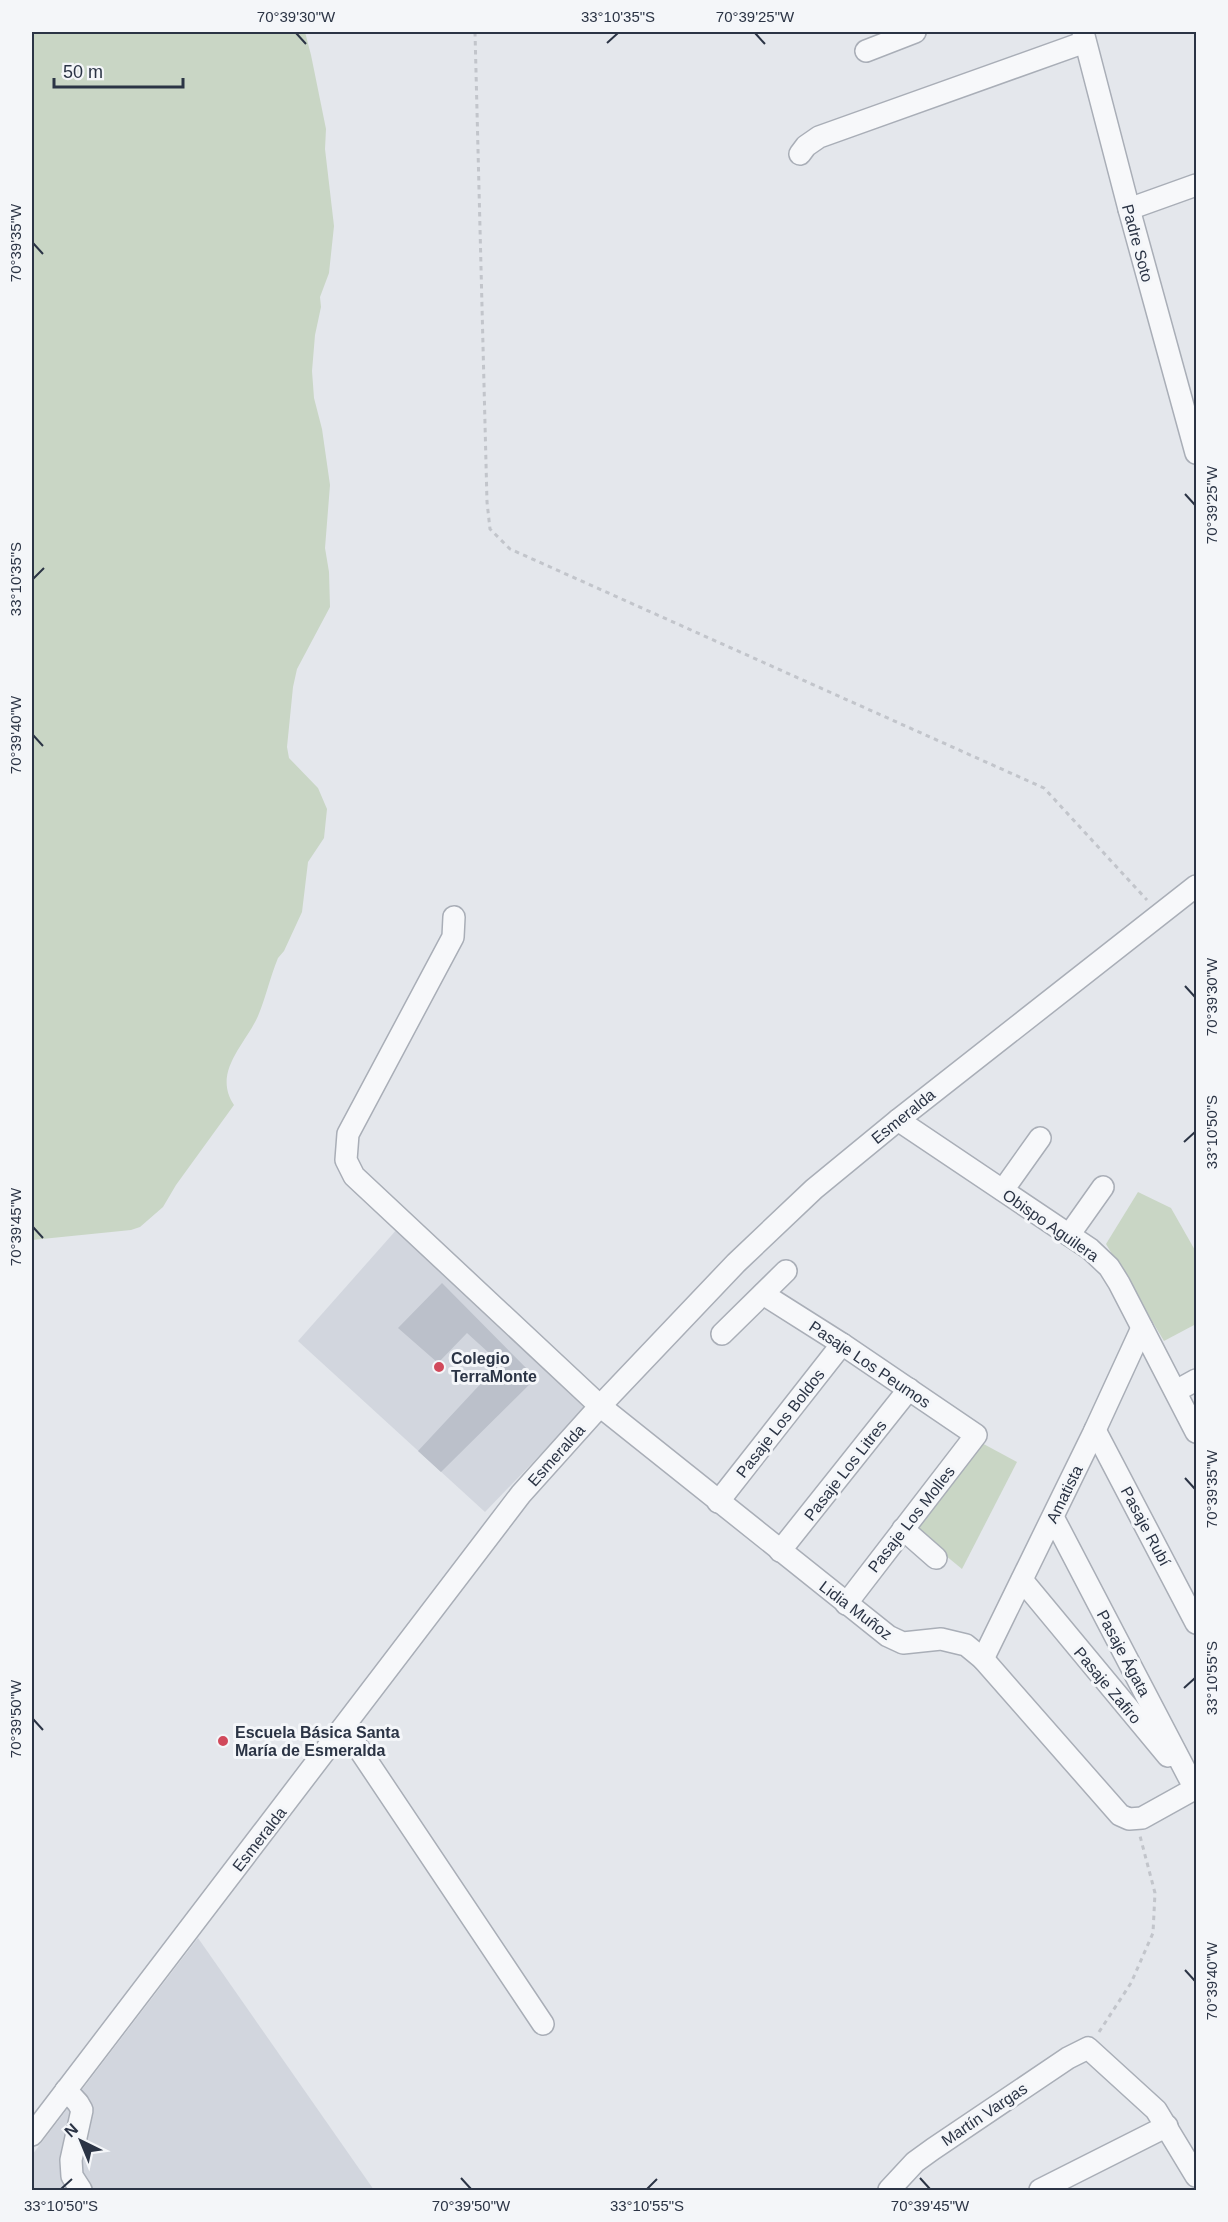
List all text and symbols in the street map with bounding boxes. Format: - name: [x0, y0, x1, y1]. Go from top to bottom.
- text: 70°39'30"W: [257, 8, 336, 25]
- text: 33°10'35"S: [581, 8, 655, 25]
- text: 70°39'25"W: [716, 8, 795, 25]
- scale bar: [54, 51, 183, 89]
- text: 50 m: [63, 62, 103, 82]
- street label: Padre Soto: [1119, 202, 1156, 284]
- text: 70°39'35"W: [7, 203, 24, 282]
- text: 70°39'25"W: [1203, 465, 1220, 544]
- text: 33°10'35"S: [7, 542, 24, 616]
- text: 70°39'40"W: [7, 695, 24, 774]
- text: 70°39'30"W: [1203, 957, 1220, 1036]
- street label: Esmeralda: [868, 1086, 938, 1147]
- text: 33°10'50"S: [1203, 1095, 1220, 1169]
- street label: Obispo Aguilera: [1000, 1186, 1102, 1265]
- text: 70°39'45"W: [7, 1187, 24, 1266]
- street label: Pasaje Los Peumos: [806, 1318, 933, 1411]
- place label: Colegio TerraMonte: [451, 1350, 537, 1385]
- marker: Colegio TerraMonte: [432, 1360, 446, 1374]
- street label: Pasaje Los Boldos: [733, 1366, 828, 1481]
- street label: Pasaje Los Litres: [801, 1417, 890, 1524]
- street label: Esmeralda: [524, 1421, 588, 1489]
- text: 70°39'35"W: [1203, 1449, 1220, 1528]
- street label: Amatista: [1043, 1462, 1086, 1526]
- street label: Pasaje Los Molles: [865, 1463, 958, 1576]
- street label: Pasaje Rubí: [1118, 1484, 1174, 1569]
- street label: Lidia Muñoz: [816, 1578, 895, 1643]
- street label: Pasaje Ágata: [1094, 1607, 1154, 1699]
- text: 33°10'55"S: [1203, 1641, 1220, 1715]
- street label: Pasaje Zafiro: [1071, 1644, 1144, 1727]
- text: 70°39'50"W: [7, 1679, 24, 1758]
- place label: Escuela Básica Santa María de Esmeralda: [235, 1724, 400, 1759]
- marker: Escuela Básica Santa María de Esmeralda: [216, 1734, 230, 1748]
- street label: Esmeralda: [229, 1804, 290, 1875]
- text: 70°39'40"W: [1203, 1941, 1220, 2020]
- street label: Martín Vargas: [938, 2080, 1030, 2149]
- north arrow: [51, 2111, 111, 2171]
- text: N: [61, 2120, 81, 2141]
- text: 33°10'50"S: [24, 2197, 98, 2214]
- text: 70°39'50"W: [432, 2197, 511, 2214]
- text: 33°10'55"S: [610, 2197, 684, 2214]
- text: 70°39'45"W: [891, 2197, 970, 2214]

